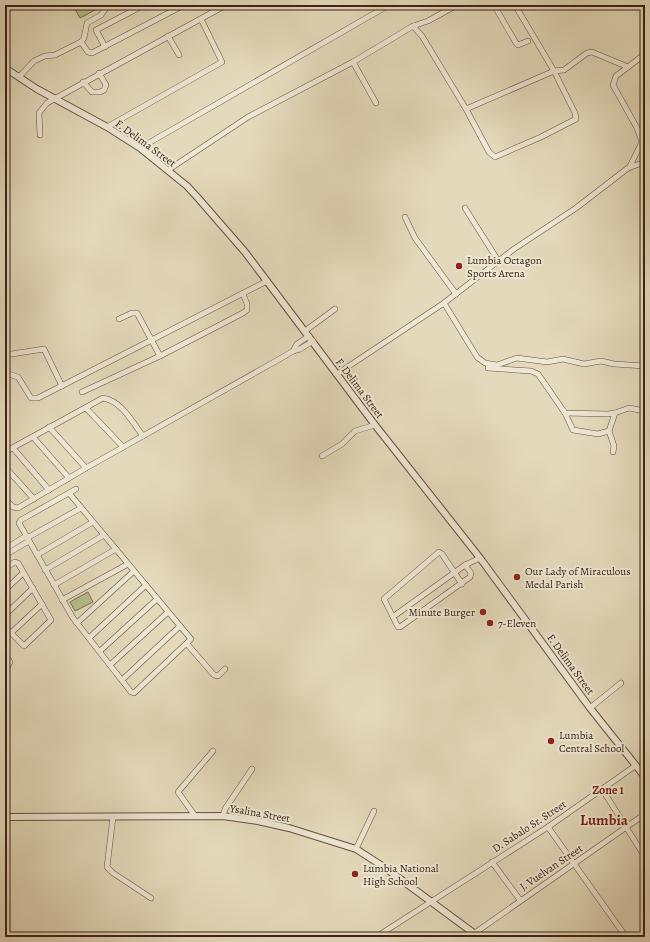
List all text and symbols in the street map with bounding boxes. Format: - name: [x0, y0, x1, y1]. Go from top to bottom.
- street label: F. Delima Street: [112, 116, 179, 171]
- place label: Lumbia Octagon Sports Arena: [467, 253, 542, 281]
- marker: Lumbia Octagon Sports Arena: [454, 261, 464, 271]
- street label: F. Delima Street: [332, 355, 387, 422]
- place label: Our Lady of Miraculous Medal Parish: [525, 564, 631, 592]
- marker: Our Lady of Miraculous Medal Parish: [512, 572, 522, 582]
- place label: Minute Burger: [409, 605, 475, 620]
- marker: Minute Burger: [478, 607, 488, 617]
- place label: 7-Eleven: [498, 616, 536, 631]
- marker: 7-Eleven: [485, 618, 495, 628]
- street label: F. Delima Street: [543, 631, 598, 698]
- place label: Lumbia Central School: [559, 728, 624, 756]
- marker: Lumbia Central School: [546, 736, 556, 746]
- district label: Zone 1: [592, 782, 625, 798]
- street label: D. Sabalo Sr. Street: [489, 797, 570, 856]
- street label: Ysalina Street: [227, 801, 292, 826]
- district label: Lumbia: [580, 810, 629, 830]
- street label: J. Vuelvan Street: [517, 841, 586, 894]
- place label: Lumbia National High School: [363, 861, 439, 889]
- marker: Lumbia National High School: [350, 869, 360, 879]

